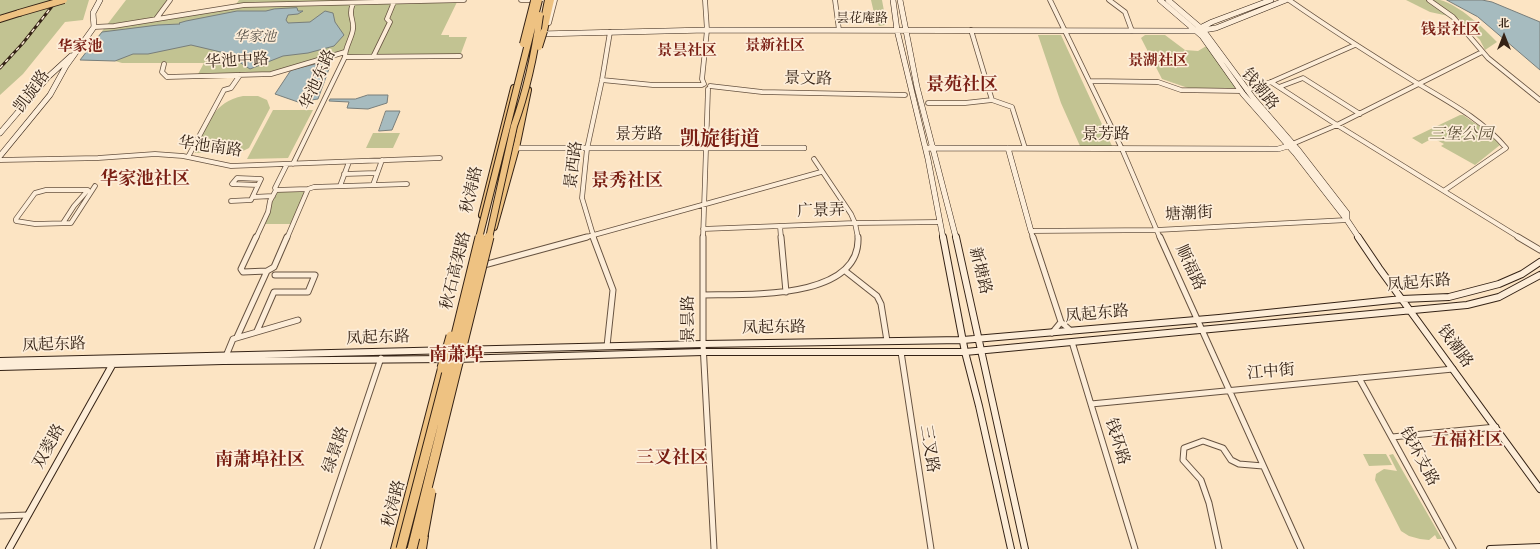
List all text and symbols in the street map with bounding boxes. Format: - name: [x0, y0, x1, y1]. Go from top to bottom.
- street label: 昙花庵路: [836, 11, 888, 27]
- north arrow: [1484, 16, 1524, 56]
- text: 北: [1499, 17, 1510, 31]
- district label: 钱景社区: [1421, 22, 1481, 40]
- water label: 华家池: [234, 30, 276, 46]
- district label: 景新社区: [745, 38, 805, 56]
- district label: 华家池: [58, 39, 102, 57]
- district label: 景昙社区: [657, 43, 717, 61]
- street label: 华池东路: [297, 47, 341, 113]
- street label: 华池中路: [205, 51, 269, 73]
- district label: 景湖社区: [1128, 53, 1188, 71]
- street label: 钱潮路: [1236, 65, 1282, 115]
- street label: 凯旋路: [11, 67, 55, 117]
- street label: 景文路: [784, 70, 832, 90]
- district label: 景苑社区: [926, 75, 998, 97]
- street label: 景芳路: [615, 126, 663, 146]
- street label: 景芳路: [1082, 126, 1130, 146]
- park label: 三堡公园: [1429, 126, 1493, 146]
- district label: 凯旋街道: [680, 129, 760, 153]
- street label: 华池南路: [177, 134, 243, 162]
- street label: 景西路: [563, 140, 587, 190]
- street label: 秋涛路: [458, 164, 488, 216]
- district label: 华家池社区: [100, 169, 190, 191]
- district label: 景秀社区: [591, 171, 663, 193]
- street label: 广景弄: [797, 202, 845, 222]
- street label: 塘潮街: [1165, 204, 1213, 226]
- street label: 秋石高架路: [438, 230, 476, 312]
- street label: 顺福路: [1170, 242, 1208, 294]
- street label: 新塘路: [964, 245, 994, 297]
- street label: 凤起东路: [1386, 272, 1452, 296]
- street label: 景昙路: [680, 295, 700, 343]
- street label: 凤起东路: [1064, 303, 1130, 327]
- street label: 凤起东路: [742, 319, 806, 339]
- street label: 钱潮路: [1432, 322, 1476, 372]
- street label: 凤起东路: [346, 328, 410, 350]
- street label: 凤起东路: [22, 335, 86, 357]
- district label: 南萧埠: [429, 345, 483, 367]
- street label: 江中街: [1246, 361, 1296, 385]
- street label: 钱环路: [1100, 416, 1132, 468]
- street label: 双菱路: [30, 421, 70, 473]
- street label: 绿景路: [320, 424, 354, 476]
- street label: 三叉路: [915, 424, 941, 474]
- street label: 钱环支路: [1395, 424, 1441, 490]
- district label: 五福社区: [1431, 430, 1503, 452]
- district label: 三叉社区: [636, 448, 708, 470]
- district label: 南萧埠社区: [215, 450, 305, 472]
- street label: 秋涛路: [380, 478, 410, 530]

